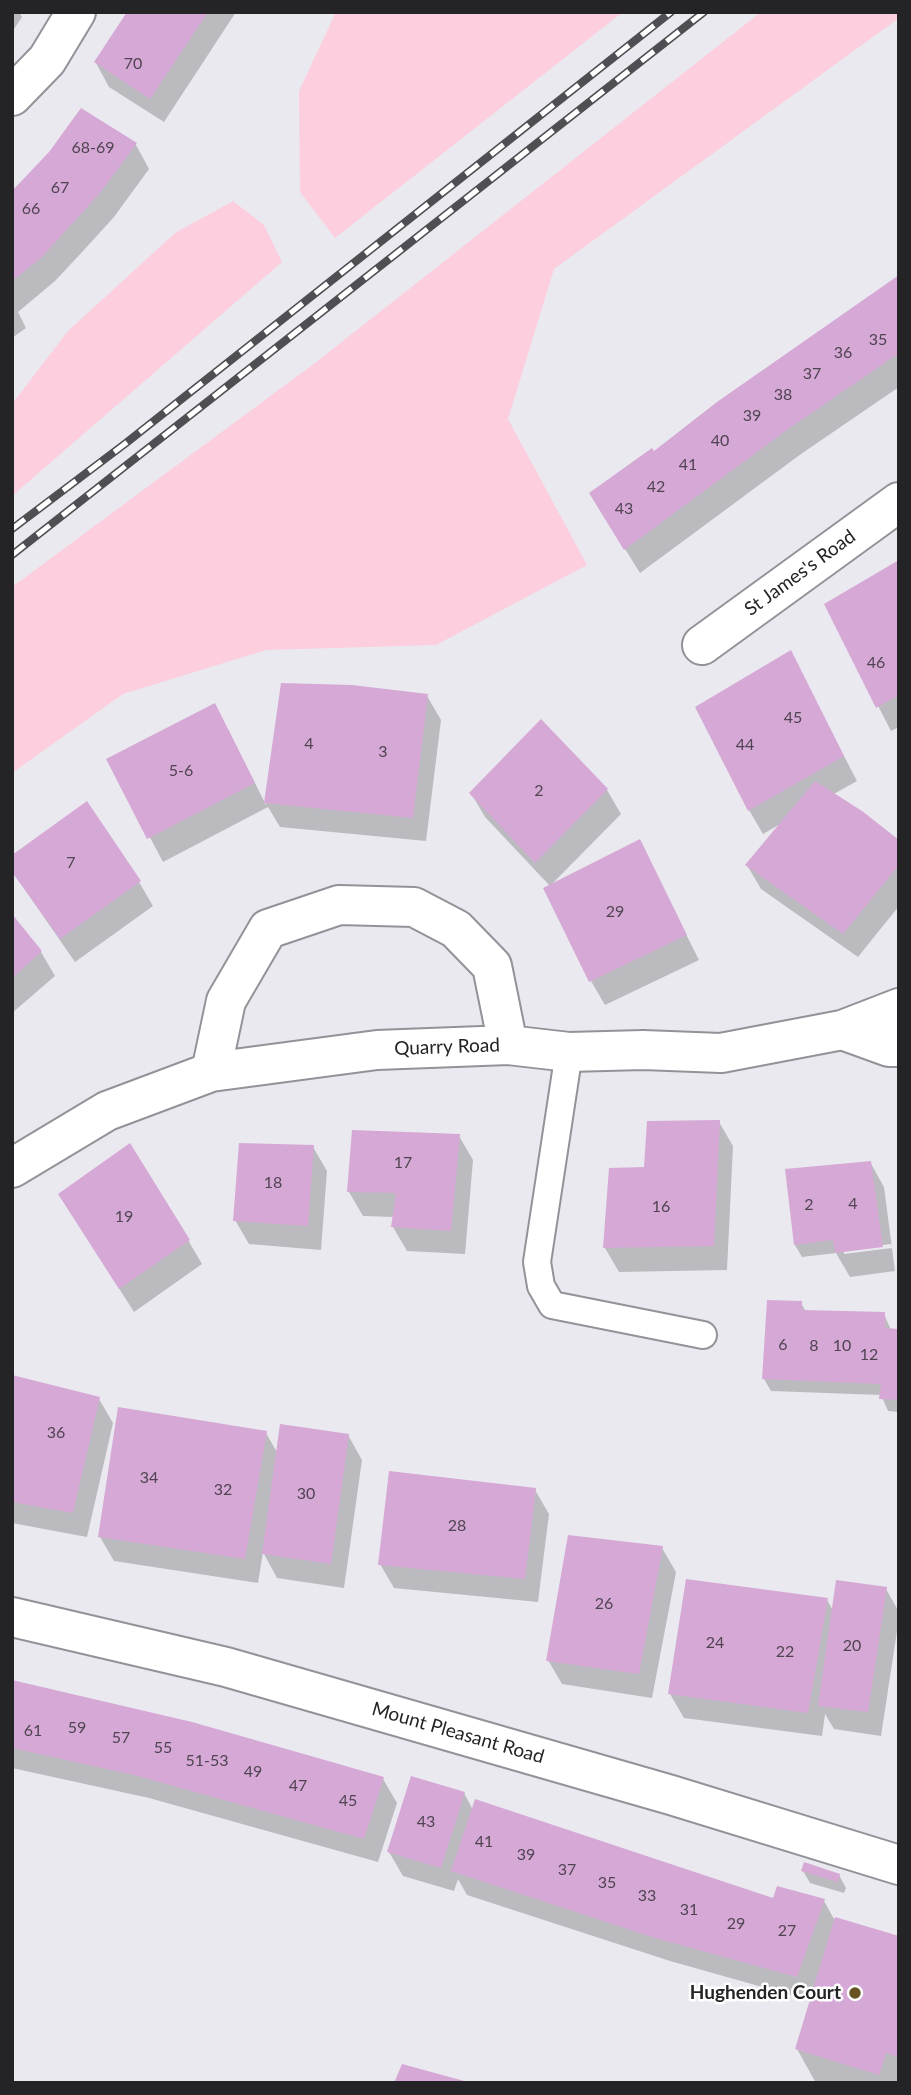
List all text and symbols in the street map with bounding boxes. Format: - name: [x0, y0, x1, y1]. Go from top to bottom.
- house number: 70: [124, 54, 142, 74]
- house number: 68-69: [71, 138, 115, 158]
- house number: 67: [51, 178, 69, 198]
- house number: 66: [22, 199, 40, 219]
- house number: 35: [869, 330, 887, 350]
- house number: 36: [834, 343, 852, 363]
- house number: 37: [803, 364, 821, 384]
- house number: 38: [774, 385, 792, 405]
- house number: 39: [743, 406, 761, 426]
- house number: 40: [711, 431, 729, 451]
- house number: 41: [679, 455, 697, 475]
- house number: 42: [647, 477, 665, 497]
- house number: 43: [615, 499, 633, 519]
- street label: St James's Road: [740, 525, 860, 621]
- house number: 46: [867, 653, 885, 673]
- house number: 45: [784, 708, 802, 728]
- house number: 4: [304, 734, 314, 754]
- house number: 44: [736, 735, 754, 755]
- house number: 3: [378, 742, 388, 762]
- house number: 5-6: [169, 761, 193, 781]
- house number: 2: [534, 781, 544, 801]
- house number: 7: [66, 853, 76, 873]
- house number: 29: [606, 902, 624, 922]
- street label: Quarry Road: [394, 1034, 500, 1060]
- house number: 17: [394, 1153, 412, 1173]
- house number: 18: [264, 1173, 282, 1193]
- house number: 4: [848, 1194, 858, 1214]
- house number: 2: [804, 1195, 814, 1215]
- house number: 16: [652, 1197, 670, 1217]
- house number: 19: [115, 1207, 133, 1227]
- house number: 6: [778, 1335, 788, 1355]
- house number: 8: [809, 1336, 819, 1356]
- house number: 10: [833, 1336, 851, 1356]
- house number: 12: [860, 1345, 878, 1365]
- house number: 36: [47, 1423, 65, 1443]
- house number: 34: [140, 1468, 158, 1488]
- house number: 32: [214, 1480, 232, 1500]
- house number: 30: [297, 1484, 315, 1504]
- house number: 28: [448, 1516, 466, 1536]
- house number: 26: [595, 1594, 613, 1614]
- house number: 24: [706, 1633, 724, 1653]
- house number: 20: [843, 1636, 861, 1656]
- house number: 22: [776, 1642, 794, 1662]
- street label: Mount Pleasant Road: [369, 1697, 547, 1769]
- house number: 59: [68, 1718, 86, 1738]
- house number: 61: [24, 1721, 42, 1741]
- house number: 57: [112, 1728, 130, 1748]
- house number: 55: [154, 1738, 172, 1758]
- house number: 51-53: [185, 1751, 229, 1771]
- house number: 49: [244, 1762, 262, 1782]
- house number: 47: [289, 1776, 307, 1796]
- house number: 45: [339, 1791, 357, 1811]
- house number: 43: [417, 1812, 435, 1832]
- house number: 41: [475, 1832, 493, 1852]
- house number: 39: [517, 1845, 535, 1865]
- house number: 37: [558, 1860, 576, 1880]
- house number: 35: [598, 1873, 616, 1893]
- house number: 33: [638, 1886, 656, 1906]
- house number: 31: [680, 1900, 698, 1920]
- house number: 29: [727, 1914, 745, 1934]
- house number: 27: [778, 1921, 796, 1941]
- place label: Hughenden Court: [690, 1982, 841, 2004]
- marker: Hughenden Court: [847, 1985, 863, 2001]

